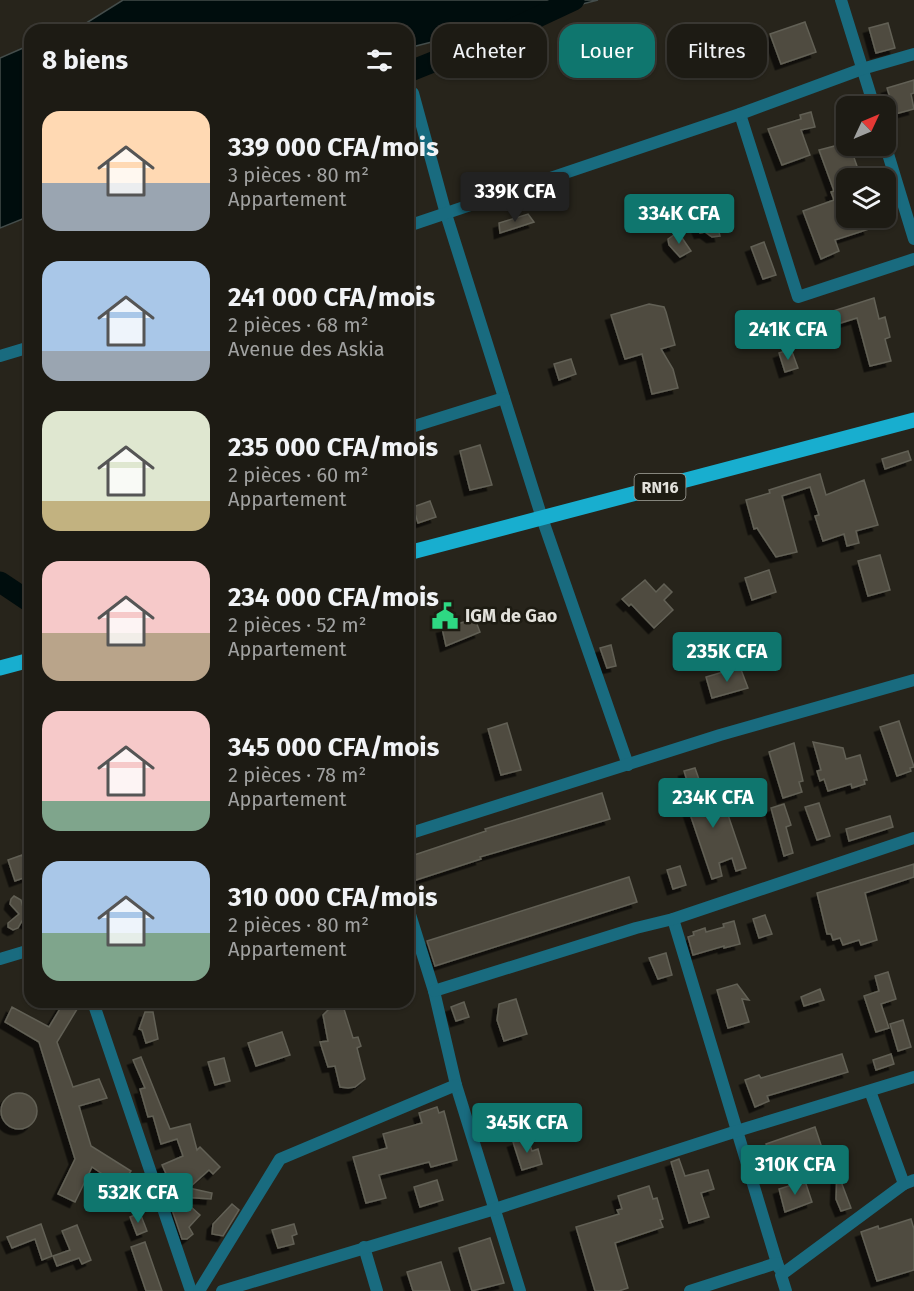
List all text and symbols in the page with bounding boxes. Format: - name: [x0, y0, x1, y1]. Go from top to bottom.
- chip: Acheter: [432, 24, 547, 78]
- chip: Louer: [559, 24, 655, 78]
- chip: Filtres: [667, 24, 767, 78]
- icon: filters: [363, 44, 396, 77]
- text: 8 biens: [42, 45, 128, 76]
- north arrow: [836, 96, 896, 156]
- map controls: [836, 96, 896, 228]
- text: 339 000 CFA/mois: [228, 132, 439, 163]
- icon: home: [90, 135, 162, 207]
- text: 3 pièces · 80 m²: [228, 163, 369, 187]
- button: layers: [836, 168, 896, 228]
- pin: 339K CFA: [453, 172, 577, 223]
- text: 339K CFA: [474, 179, 556, 203]
- text: Appartement: [228, 187, 346, 211]
- pin: 334K CFA: [617, 194, 741, 245]
- text: 334K CFA: [638, 201, 720, 225]
- text: 241 000 CFA/mois: [228, 282, 435, 313]
- icon: home: [90, 285, 162, 357]
- pin: 241K CFA: [726, 310, 850, 361]
- text: 2 pièces · 68 m²: [228, 313, 368, 337]
- text: 241K CFA: [749, 317, 827, 341]
- text: Avenue des Askia: [228, 337, 385, 361]
- text: 235 000 CFA/mois: [228, 432, 438, 463]
- icon: home: [90, 435, 162, 507]
- text: 2 pièces · 60 m²: [228, 463, 369, 487]
- road number: RN16: [634, 474, 686, 500]
- text: Appartement: [228, 487, 346, 511]
- text: 234 000 CFA/mois: [228, 582, 439, 613]
- icon: home: [90, 585, 162, 657]
- public building icon: IGM de Gao: [430, 601, 460, 631]
- place label: IGM de Gao: [465, 605, 557, 627]
- text: 2 pièces · 52 m²: [228, 613, 366, 637]
- pin: 235K CFA: [665, 632, 789, 683]
- text: Appartement: [228, 637, 346, 661]
- text: 235K CFA: [687, 639, 767, 663]
- text: 345 000 CFA/mois: [228, 732, 439, 763]
- icon: home: [90, 735, 162, 807]
- text: 2 pièces · 78 m²: [228, 763, 366, 787]
- pin: 234K CFA: [651, 778, 775, 829]
- text: 234K CFA: [672, 785, 754, 809]
- text: Appartement: [228, 787, 346, 811]
- text: 310 000 CFA/mois: [228, 882, 438, 913]
- icon: home: [90, 885, 162, 957]
- text: 2 pièces · 80 m²: [228, 913, 369, 937]
- text: Appartement: [228, 937, 346, 961]
- pin: 345K CFA: [465, 1103, 589, 1154]
- text: 345K CFA: [486, 1110, 568, 1134]
- pin: 310K CFA: [733, 1145, 857, 1196]
- text: 310K CFA: [755, 1152, 835, 1176]
- pin: 532K CFA: [76, 1173, 200, 1224]
- text: 532K CFA: [98, 1180, 178, 1204]

